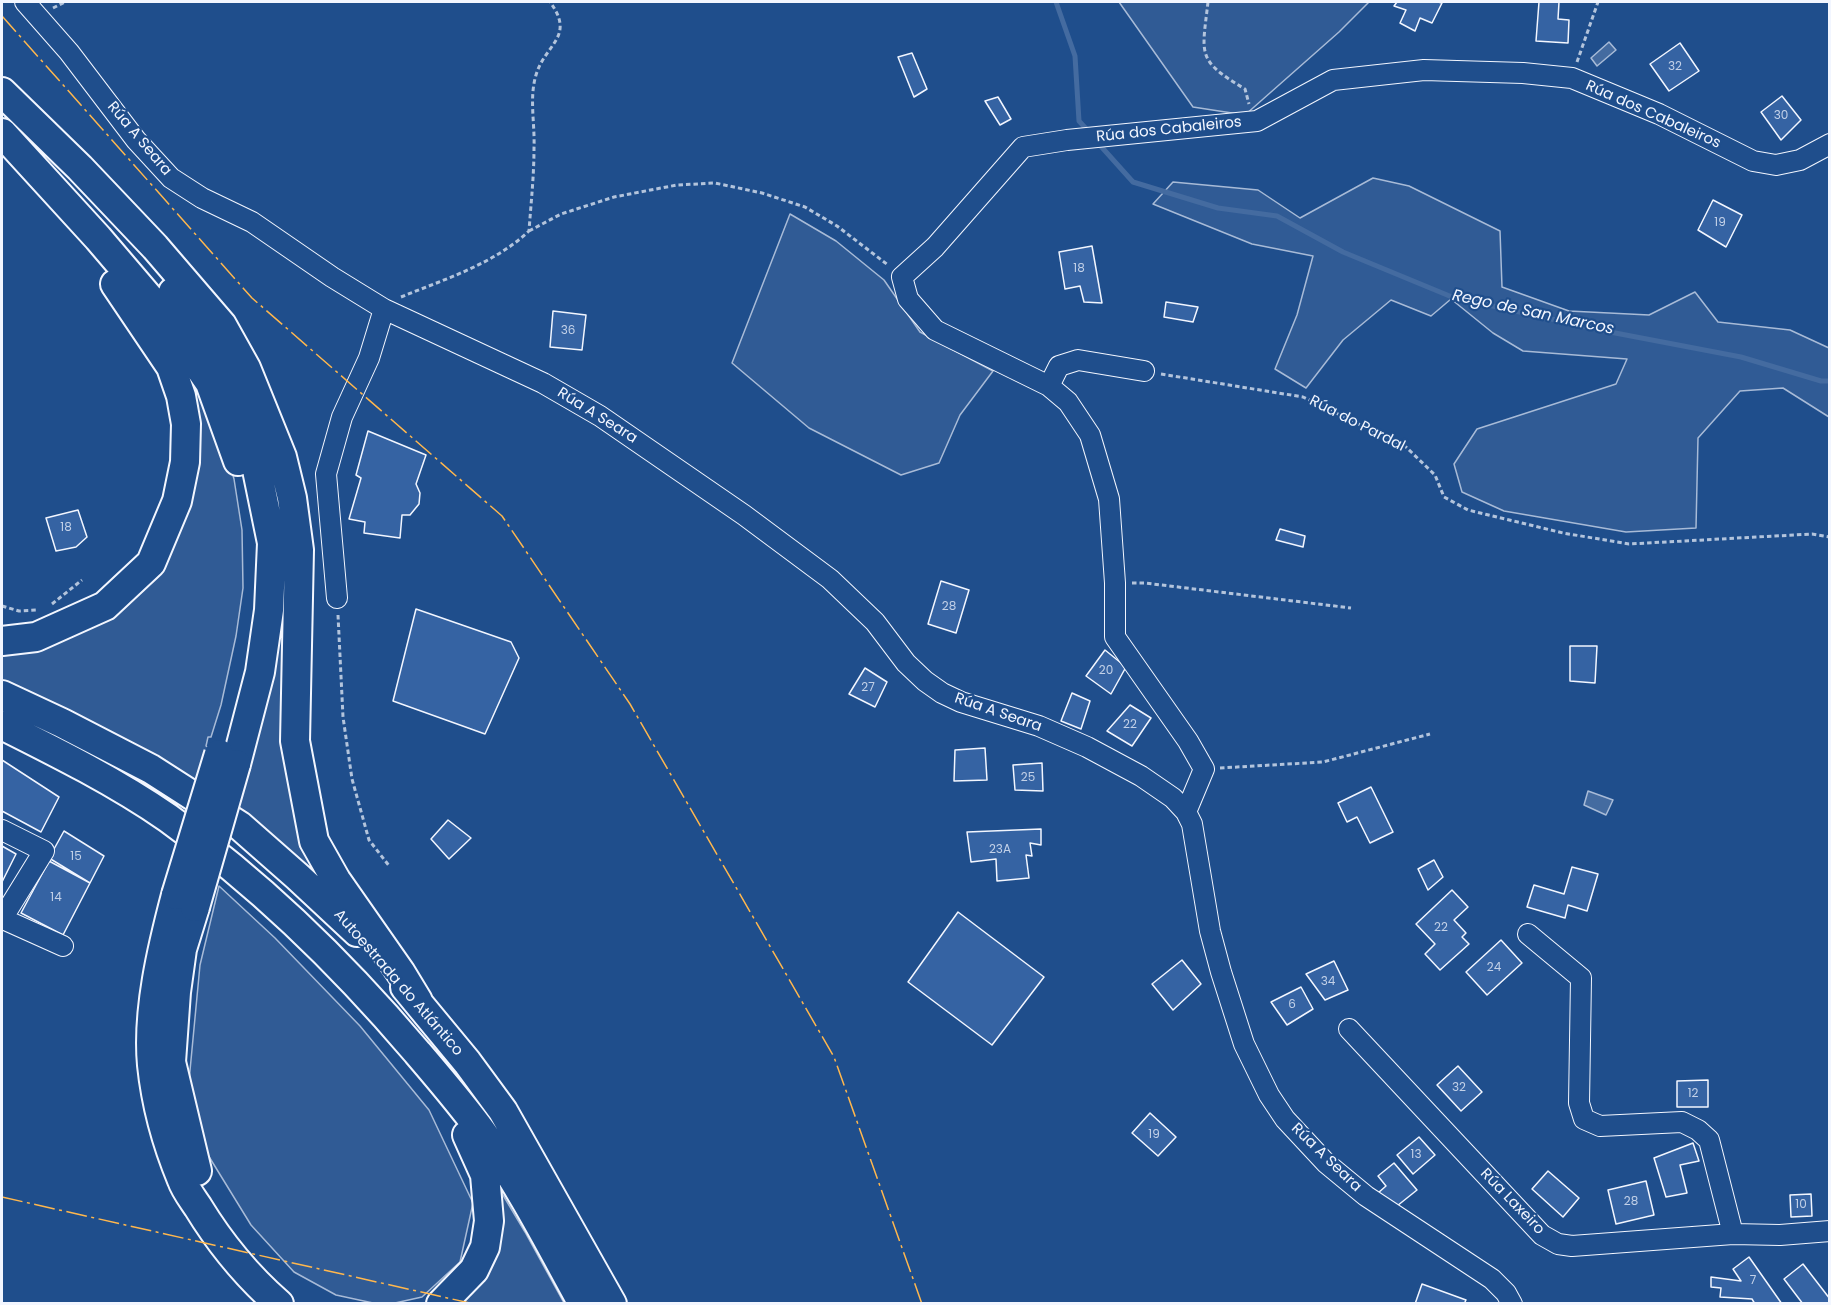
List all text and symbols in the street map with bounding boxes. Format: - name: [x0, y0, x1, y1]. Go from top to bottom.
- house number: 32: [1668, 60, 1682, 74]
- street label: Rúa dos Cabaleiros: [1583, 77, 1723, 153]
- street label: Rúa A Seara: [103, 98, 175, 180]
- house number: 30: [1774, 109, 1788, 123]
- street label: Rúa dos Cabaleiros: [1095, 113, 1243, 147]
- house number: 19: [1714, 216, 1726, 230]
- house number: 18: [1073, 262, 1085, 276]
- water label: Rego de San Marcos: [1450, 286, 1616, 340]
- house number: 36: [561, 324, 575, 338]
- street label: Rúa A Seara: [554, 384, 640, 448]
- street label: Rúa do Pardal: [1306, 392, 1408, 456]
- house number: 18: [60, 521, 72, 535]
- house number: 28: [942, 600, 956, 614]
- house number: 20: [1099, 664, 1113, 678]
- house number: 27: [861, 681, 875, 695]
- street label: Rúa A Seara: [952, 690, 1044, 736]
- house number: 22: [1123, 718, 1137, 732]
- house number: 25: [1021, 771, 1035, 785]
- house number: 23A: [989, 843, 1011, 857]
- house number: 15: [70, 850, 82, 864]
- house number: 14: [50, 891, 62, 905]
- street label: Autoestrada do Atlántico: [330, 906, 466, 1060]
- house number: 22: [1434, 921, 1448, 935]
- house number: 24: [1487, 961, 1501, 975]
- house number: 34: [1321, 975, 1335, 989]
- house number: 6: [1288, 998, 1296, 1012]
- house number: 32: [1452, 1081, 1466, 1095]
- house number: 12: [1688, 1087, 1698, 1101]
- street label: Rúa A Seara: [1287, 1120, 1365, 1196]
- house number: 19: [1148, 1128, 1160, 1142]
- house number: 13: [1411, 1148, 1421, 1162]
- street label: Rúa Laxeiro: [1476, 1165, 1548, 1239]
- house number: 28: [1624, 1195, 1638, 1209]
- house number: 10: [1795, 1198, 1807, 1212]
- house number: 7: [1750, 1274, 1756, 1288]

